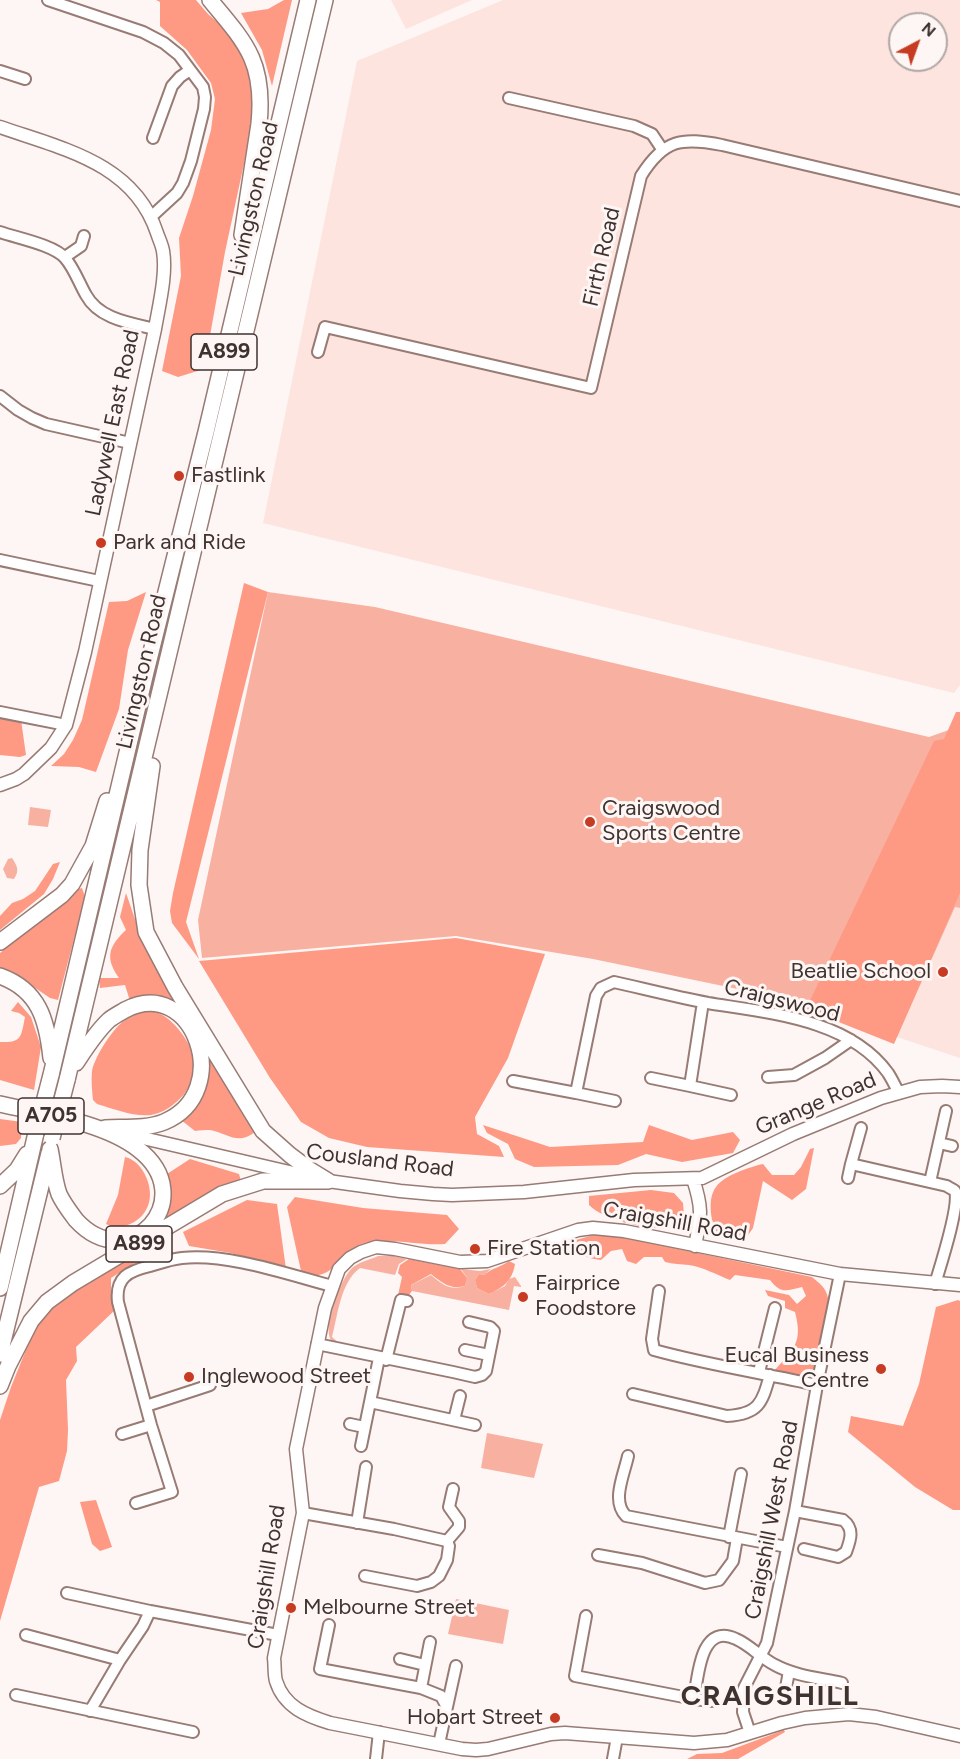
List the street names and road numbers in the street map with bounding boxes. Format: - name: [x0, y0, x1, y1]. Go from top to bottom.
- street label: Livingston Road: [223, 119, 285, 279]
- street label: Firth Road: [578, 205, 626, 309]
- street label: Ladywell East Road: [80, 327, 146, 519]
- road number: A899: [191, 334, 257, 370]
- street label: Livingston Road: [111, 592, 173, 752]
- street label: Craigswood: [721, 974, 843, 1028]
- street label: Grange Road: [752, 1067, 880, 1141]
- road number: A705: [18, 1098, 84, 1134]
- street label: Cousland Road: [305, 1139, 455, 1183]
- street label: Craigshill Road: [601, 1196, 749, 1248]
- road number: A899: [106, 1226, 172, 1262]
- street label: Craigshill West Road: [740, 1418, 804, 1622]
- street label: Craigshill Road: [243, 1503, 291, 1651]

